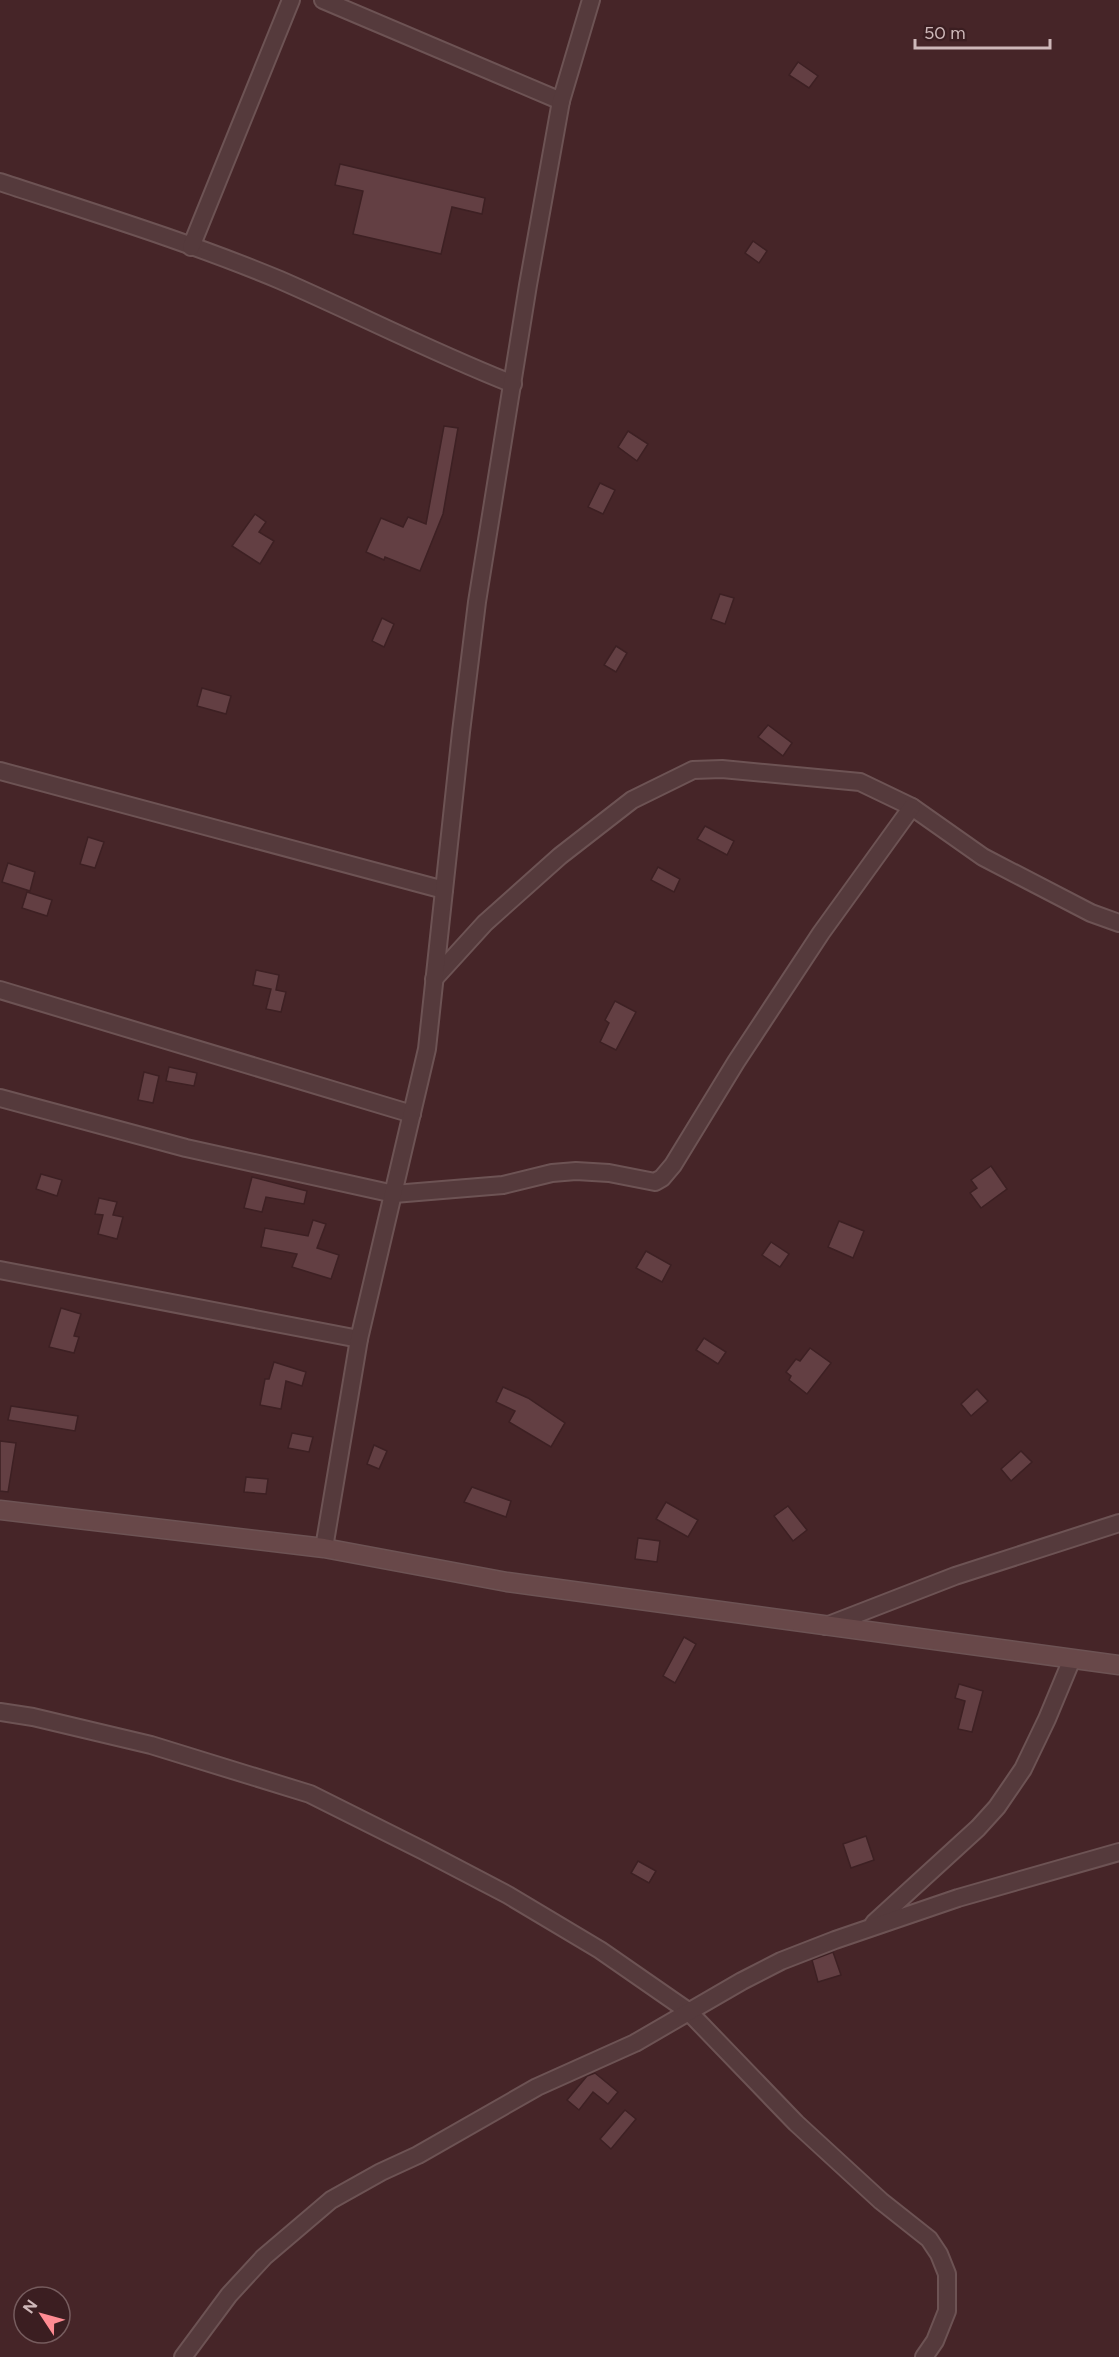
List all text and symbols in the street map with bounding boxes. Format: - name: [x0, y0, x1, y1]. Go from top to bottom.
- scale bar: [915, 12, 1050, 50]
- text: 50 m: [924, 22, 966, 44]
- north arrow: [12, 2285, 72, 2345]
- text: N: [19, 2296, 42, 2317]

